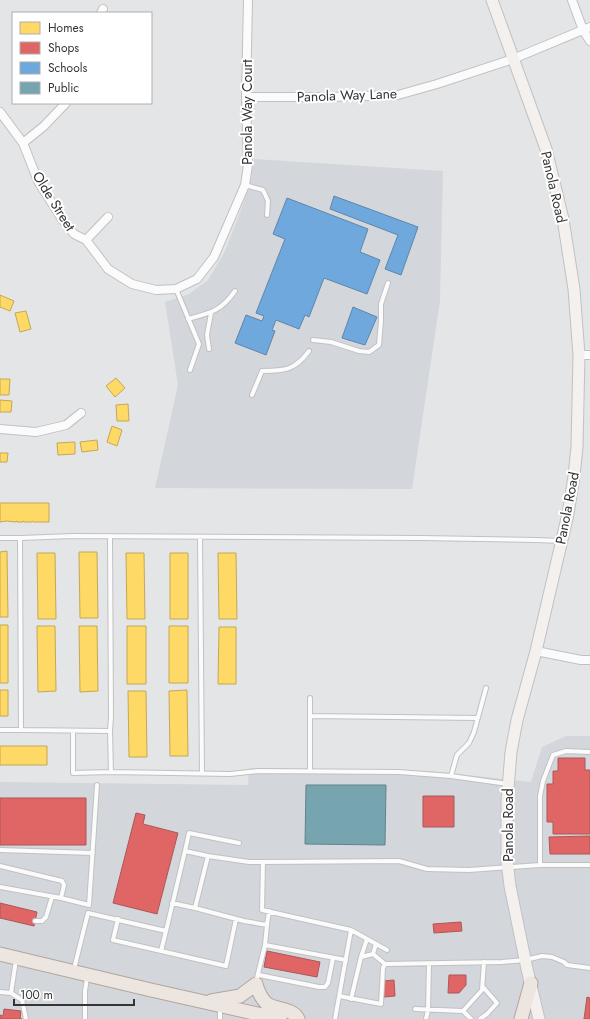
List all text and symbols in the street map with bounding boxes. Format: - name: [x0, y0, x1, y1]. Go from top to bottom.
- legend: [12, 12, 152, 104]
- text: Homes: [48, 19, 84, 37]
- text: Shops: [48, 39, 79, 57]
- text: Schools: [48, 59, 87, 77]
- street label: Panola Way Court: [237, 59, 257, 165]
- text: Public: [48, 79, 79, 97]
- street label: Panola Way Lane: [297, 83, 397, 107]
- street label: Panola Road: [536, 149, 572, 225]
- street label: Olde Street: [28, 167, 81, 235]
- street label: Panola Road: [550, 470, 584, 546]
- street label: Panola Road: [498, 788, 518, 862]
- scale bar: [14, 981, 134, 1007]
- text: 100 m: [20, 986, 53, 1004]

